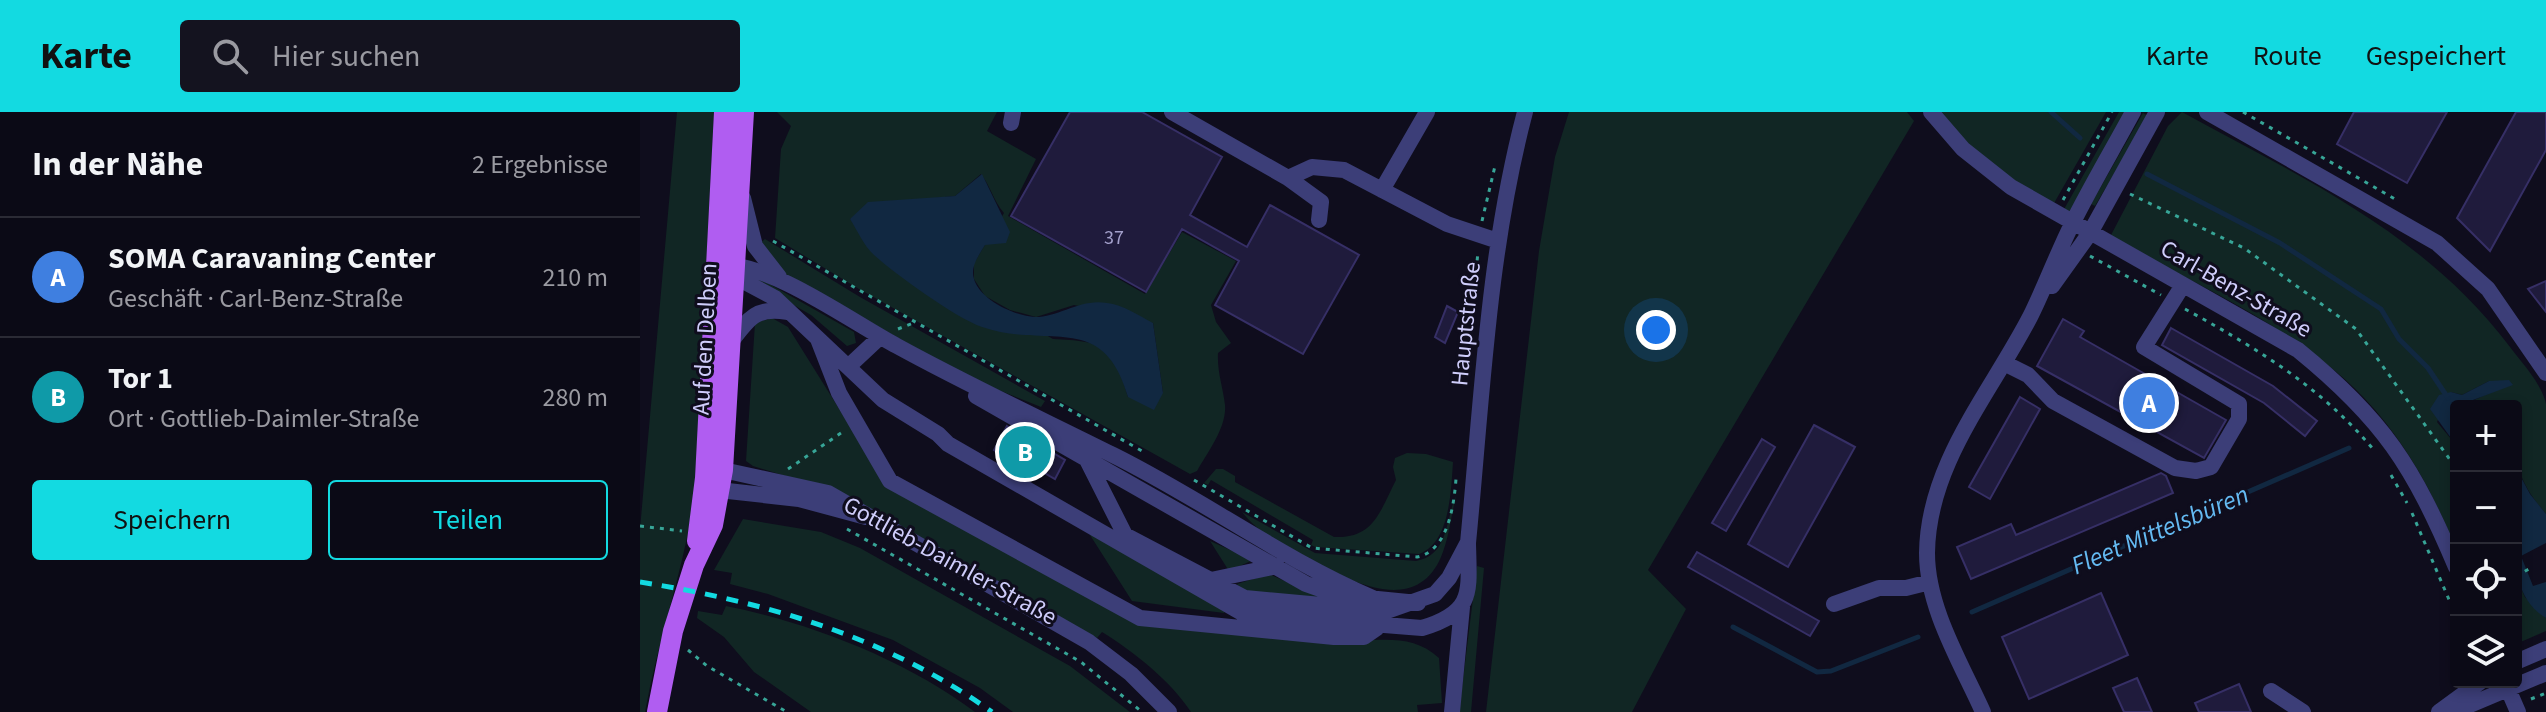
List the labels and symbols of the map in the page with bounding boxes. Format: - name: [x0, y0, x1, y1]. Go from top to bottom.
- house number: 37: [1104, 224, 1124, 252]
- street label: Carl-Benz-Straße: [2154, 231, 2318, 347]
- street label: Hauptstraße: [1442, 260, 1490, 388]
- street label: Auf den Delben: [684, 262, 726, 416]
- your location: [1636, 310, 1676, 350]
- pin: A: [2123, 373, 2175, 433]
- pin: B: [999, 422, 1051, 482]
- water label: Fleet Mittelsbüren: [2066, 476, 2254, 584]
- street label: Gottlieb-Daimler-Straße: [837, 488, 1063, 634]

